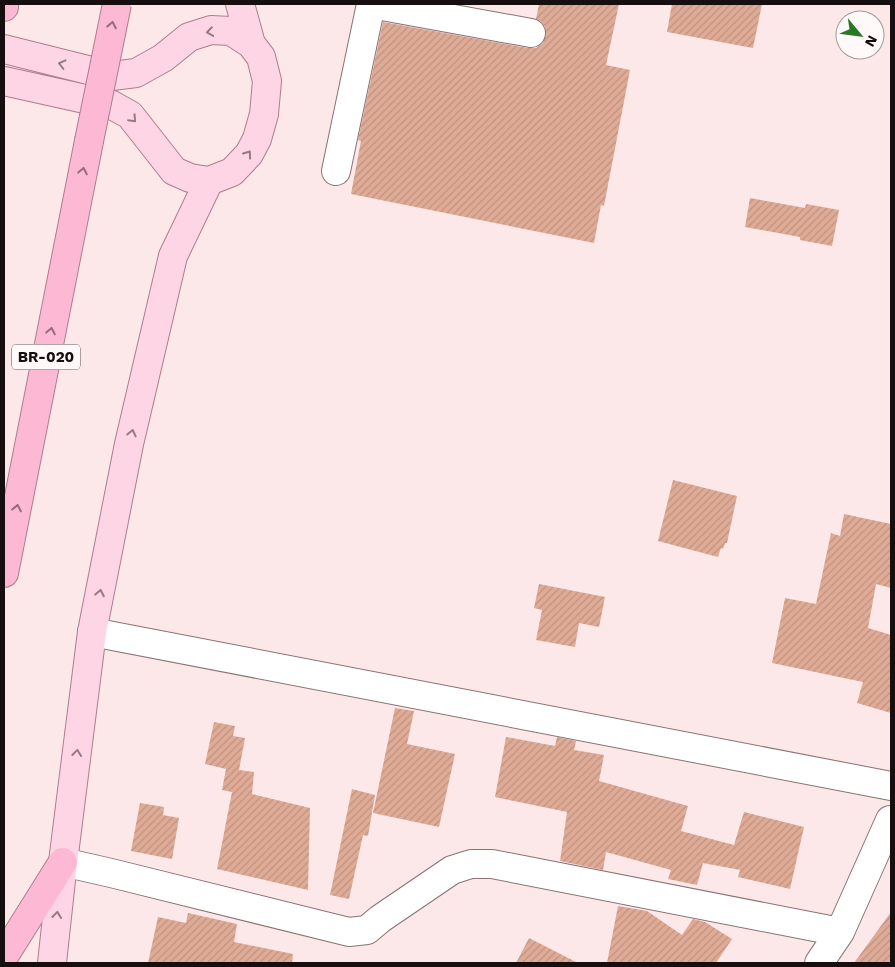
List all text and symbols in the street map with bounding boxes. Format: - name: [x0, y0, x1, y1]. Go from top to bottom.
- north arrow: [835, 10, 885, 60]
- one-way arrow: [106, 21, 117, 29]
- one-way arrow: [206, 26, 215, 36]
- text: N: [862, 33, 881, 50]
- one-way arrow: [57, 59, 66, 70]
- one-way arrow: [127, 114, 136, 123]
- one-way arrow: [242, 150, 251, 160]
- one-way arrow: [77, 167, 87, 176]
- one-way arrow: [46, 327, 56, 335]
- road number: BR-020: [12, 344, 80, 370]
- one-way arrow: [126, 429, 137, 438]
- one-way arrow: [11, 503, 21, 512]
- one-way arrow: [94, 588, 105, 597]
- one-way arrow: [71, 749, 82, 757]
- one-way arrow: [51, 910, 62, 918]

